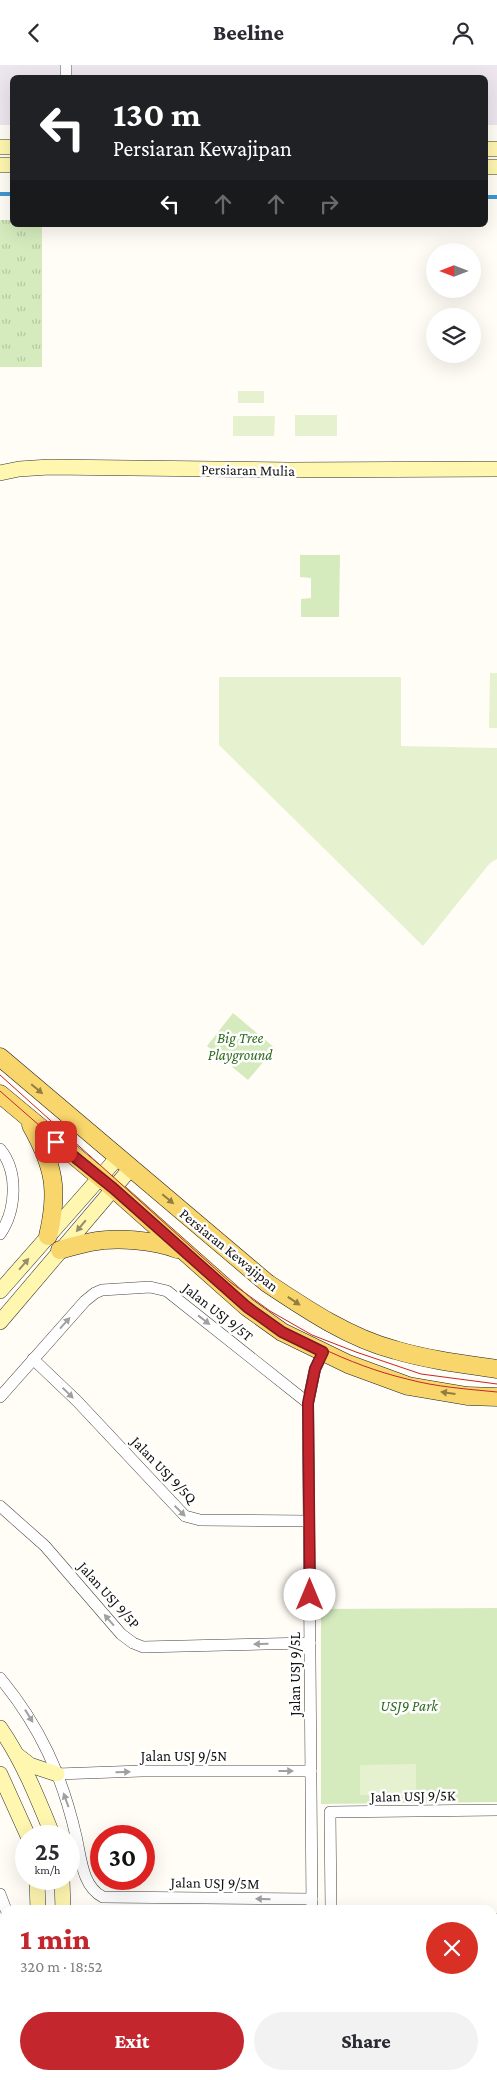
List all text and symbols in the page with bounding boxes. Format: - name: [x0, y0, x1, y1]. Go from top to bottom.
- icon: back: [20, 19, 48, 47]
- icon: person: [449, 19, 477, 47]
- text: Beeline: [213, 20, 284, 45]
- icon: left: [30, 95, 95, 160]
- text: 130 m: [113, 95, 201, 134]
- text: Persiaran Kewajipan: [113, 136, 292, 161]
- icon: left: [156, 190, 184, 218]
- icon: ahead: [209, 190, 237, 218]
- icon: ahead: [262, 190, 290, 218]
- icon: right: [315, 190, 343, 218]
- north arrow: [426, 243, 481, 297]
- map controls: [426, 243, 481, 363]
- button: layers: [426, 308, 481, 363]
- street label: Persiaran Mulia: [201, 461, 295, 479]
- park label: Big Tree Playground: [208, 1030, 273, 1064]
- one-way arrow: [31, 1083, 44, 1094]
- pin: [35, 1121, 77, 1163]
- icon: arrive: [42, 1128, 70, 1156]
- one-way arrow: [161, 1194, 174, 1205]
- street label: Persiaran Kewajipan: [176, 1205, 281, 1295]
- one-way arrow: [76, 1219, 87, 1232]
- one-way arrow: [18, 1258, 30, 1270]
- street label: Jalan USJ 9/5T: [178, 1278, 256, 1345]
- one-way arrow: [287, 1296, 301, 1306]
- one-way arrow: [197, 1315, 210, 1326]
- one-way arrow: [60, 1316, 71, 1329]
- one-way arrow: [62, 1387, 74, 1399]
- one-way arrow: [440, 1389, 456, 1397]
- street label: Jalan USJ 9/5Q: [126, 1432, 200, 1508]
- one-way arrow: [174, 1505, 187, 1516]
- street label: Jalan USJ 9/5P: [73, 1557, 143, 1632]
- position arrow: [283, 1568, 335, 1620]
- one-way arrow: [103, 1614, 114, 1627]
- street label: Jalan USJ 9/5L: [287, 1632, 304, 1718]
- one-way arrow: [253, 1640, 269, 1648]
- park label: USJ9 Park: [380, 1698, 439, 1715]
- one-way arrow: [25, 1710, 34, 1723]
- street label: Jalan USJ 9/5N: [139, 1748, 227, 1765]
- one-way arrow: [115, 1767, 131, 1775]
- one-way arrow: [278, 1767, 294, 1775]
- street label: Jalan USJ 9/5K: [368, 1787, 456, 1806]
- one-way arrow: [62, 1792, 70, 1807]
- speed limit sign: 30: [90, 1825, 155, 1890]
- text: 25: [35, 1838, 60, 1865]
- text: km/h: [35, 1863, 60, 1877]
- street label: Jalan USJ 9/5M: [168, 1874, 260, 1893]
- one-way arrow: [255, 1895, 271, 1903]
- text: 1 min: [20, 1922, 90, 1955]
- button: close: [426, 1922, 478, 1974]
- text: 320 m · 18:52: [20, 1958, 102, 1975]
- button: Exit: [20, 2012, 244, 2070]
- button: Share: [254, 2012, 478, 2070]

